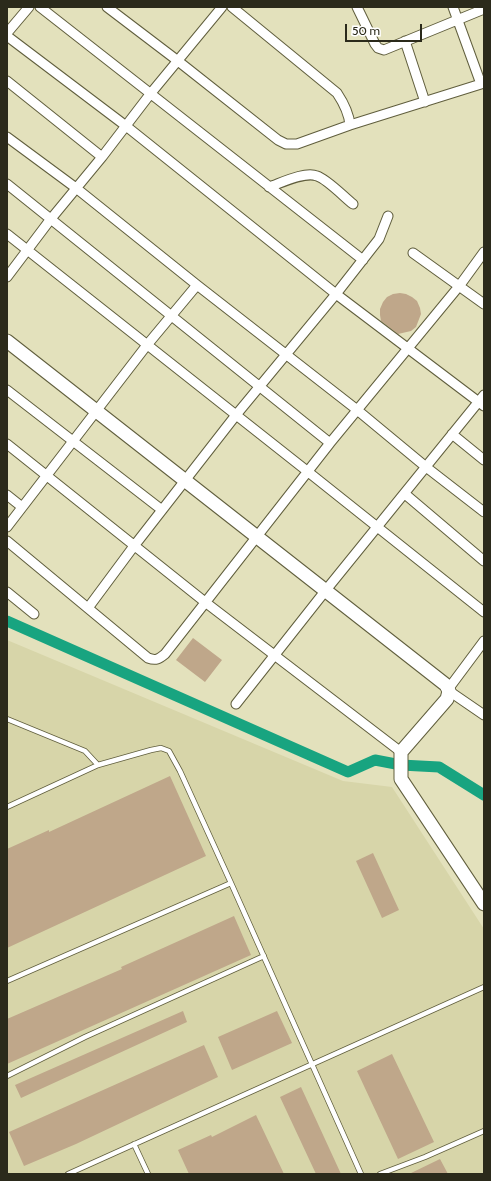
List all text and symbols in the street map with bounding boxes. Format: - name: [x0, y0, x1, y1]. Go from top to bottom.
- scale bar: [347, 16, 424, 42]
- text: 50 m: [352, 23, 380, 38]

